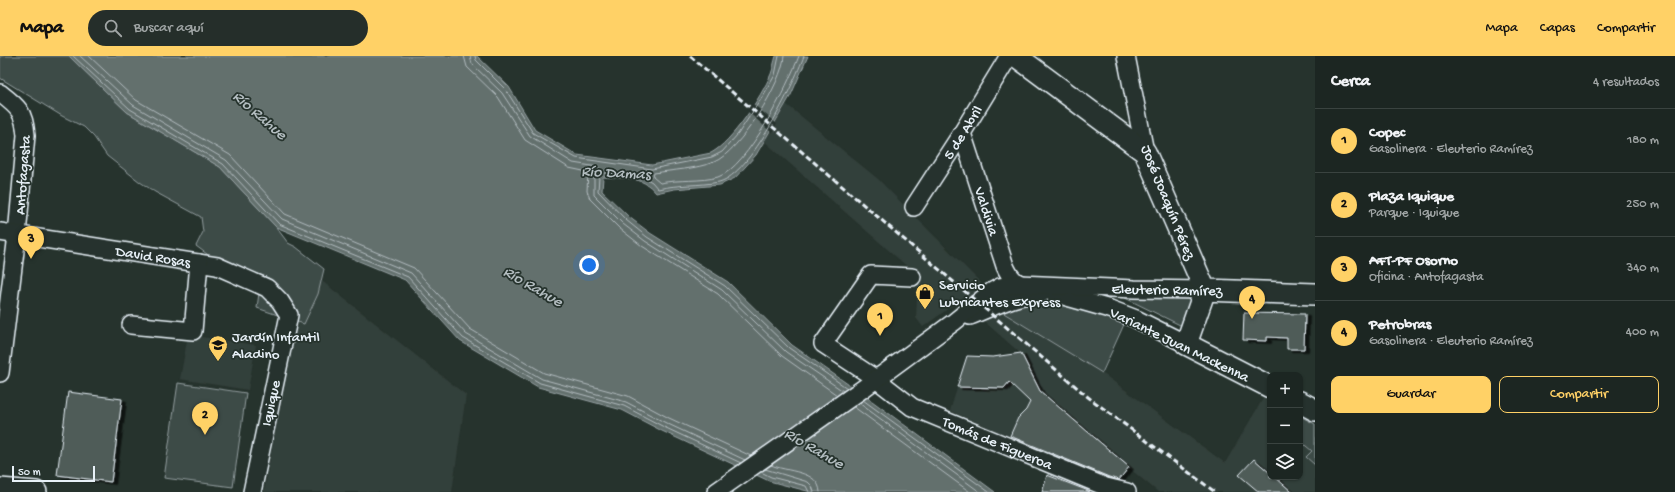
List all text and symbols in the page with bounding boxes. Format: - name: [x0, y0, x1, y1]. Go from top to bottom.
- search box: [88, 10, 368, 46]
- text: Mapa: [20, 17, 64, 40]
- icon: search: [102, 17, 124, 39]
- text: Buscar aquí: [134, 19, 204, 37]
- text: Mapa: [1486, 20, 1518, 37]
- text: Capas: [1540, 20, 1575, 37]
- text: Compartir: [1597, 20, 1655, 37]
- text: Cerca: [1331, 72, 1370, 92]
- text: 4 resultados: [1593, 75, 1659, 90]
- water label: Río Rahue: [228, 88, 290, 146]
- street label: 5 de Abril: [940, 103, 987, 164]
- text: Copec: [1369, 124, 1405, 142]
- text: 1: [1341, 133, 1347, 148]
- text: 180 m: [1627, 133, 1659, 148]
- street label: Antofagasta: [12, 134, 36, 215]
- text: Gasolinera · Eleuterio Ramírez: [1369, 142, 1533, 157]
- street label: José Joaquín Pérez: [1136, 143, 1199, 263]
- water label: Río Damas: [581, 163, 653, 186]
- street label: Valdivia: [969, 184, 1002, 239]
- text: Plaza Iquique: [1369, 188, 1454, 206]
- text: 2: [1341, 197, 1347, 212]
- text: 250 m: [1626, 197, 1659, 212]
- text: Parque · Iquique: [1369, 206, 1459, 221]
- pin: 3: [18, 226, 44, 259]
- street label: David Rosas: [113, 243, 192, 273]
- text: AFT-PF Osorno: [1369, 252, 1458, 270]
- your location: [579, 255, 599, 275]
- text: 3: [1341, 261, 1347, 276]
- text: 340 m: [1626, 261, 1659, 276]
- water label: Río Rahue: [499, 263, 566, 313]
- text: Oficina · Antofagasta: [1369, 270, 1484, 285]
- place label: Servicio Lubricantes Express: [939, 277, 1061, 312]
- street label: Eleuterio Ramírez: [1111, 281, 1223, 301]
- shop icon: Servicio Lubricantes Express: [914, 282, 936, 310]
- pin: 4: [1239, 286, 1265, 319]
- pin: 1: [867, 303, 893, 336]
- street label: Variante Juan Mackenna: [1106, 304, 1252, 388]
- text: Petrobras: [1369, 316, 1431, 334]
- text: 4: [1341, 325, 1347, 340]
- text: 400 m: [1626, 325, 1659, 340]
- place label: Jardín Infantil Aladino: [232, 329, 320, 364]
- school or university icon: Jardín Infantil Aladino: [207, 334, 229, 362]
- text: Gasolinera · Eleuterio Ramírez: [1369, 334, 1533, 349]
- map controls: [1267, 372, 1303, 480]
- button: +: [1267, 372, 1303, 408]
- button: Guardar: [1331, 376, 1491, 413]
- button: Compartir: [1499, 376, 1659, 413]
- street label: Iquique: [258, 378, 286, 428]
- pin: 2: [192, 402, 218, 435]
- button: −: [1267, 408, 1303, 444]
- street label: Tomás de Figueroa: [938, 413, 1055, 475]
- water label: Río Rahue: [780, 425, 847, 475]
- button: layers: [1267, 444, 1303, 480]
- scale bar: [12, 464, 95, 483]
- text: 50 m: [18, 467, 40, 479]

